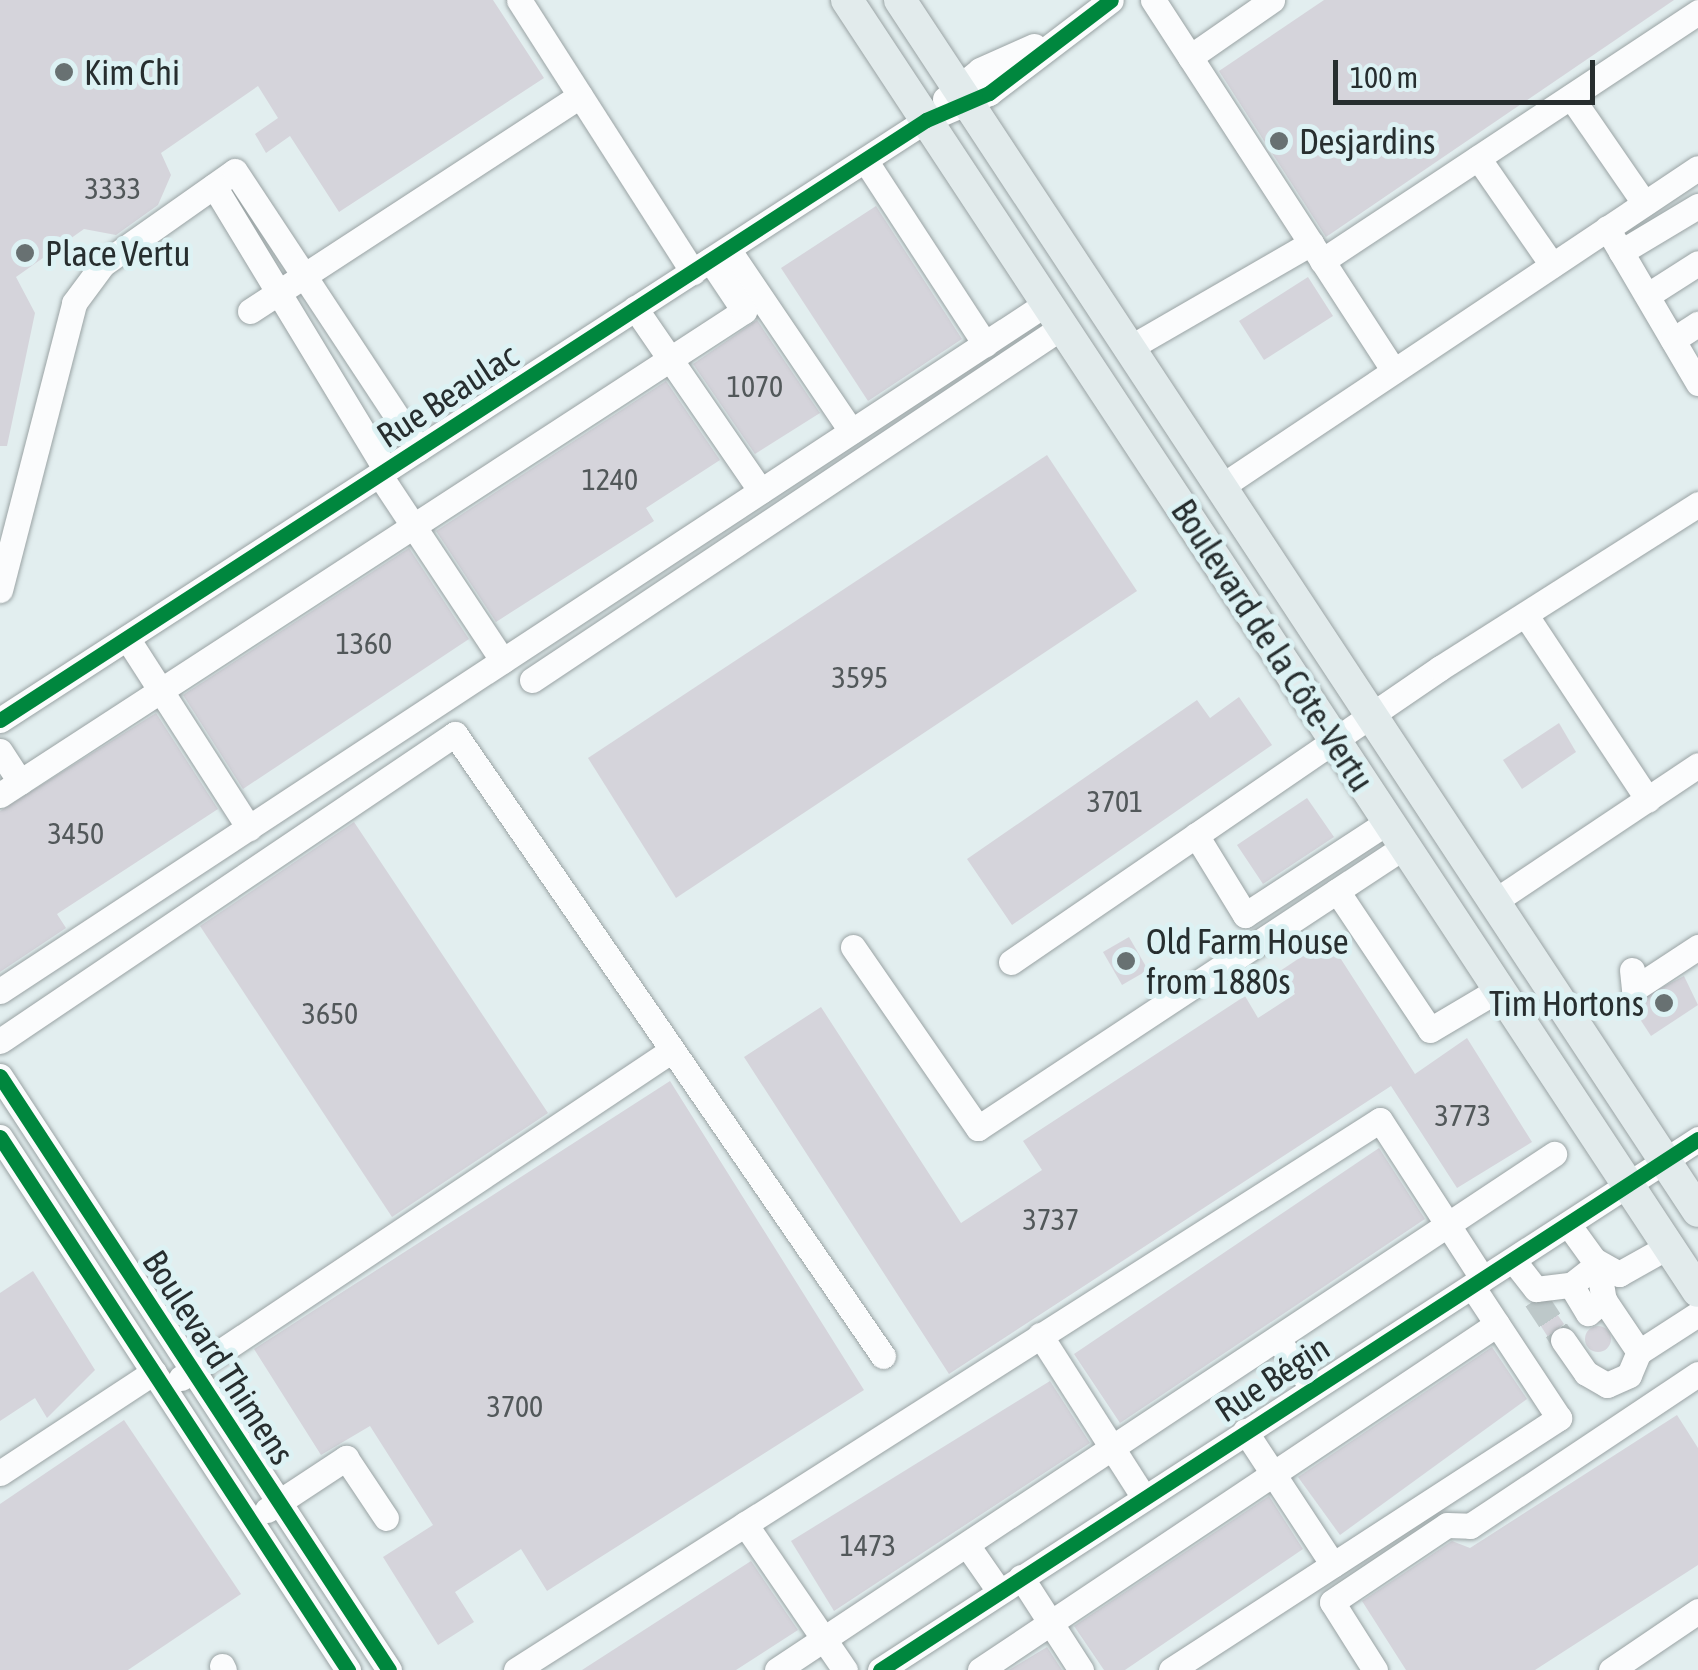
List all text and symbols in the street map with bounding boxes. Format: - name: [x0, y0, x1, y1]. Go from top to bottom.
- scale bar: [1338, 40, 1600, 102]
- place label: Kim Chi: [84, 51, 180, 93]
- text: 100 m: [1350, 60, 1418, 94]
- marker: Kim Chi: [53, 61, 75, 83]
- place label: Desjardins: [1299, 120, 1435, 162]
- marker: Desjardins: [1268, 130, 1290, 152]
- house number: 3333: [85, 170, 141, 206]
- place label: Place Vertu: [45, 232, 190, 274]
- marker: Place Vertu: [14, 242, 36, 264]
- street label: Rue Beaulac: [369, 334, 525, 456]
- house number: 1070: [727, 368, 783, 404]
- house number: 1240: [582, 461, 638, 497]
- street label: Boulevard de la Côte-Vertu: [1163, 491, 1383, 799]
- house number: 1360: [336, 625, 392, 661]
- house number: 3595: [832, 659, 888, 695]
- house number: 3701: [1087, 783, 1143, 819]
- house number: 3450: [48, 815, 104, 851]
- place label: Old Farm House from 1880s: [1146, 920, 1349, 1002]
- marker: Old Farm House from 1880s: [1115, 950, 1137, 972]
- place label: Tim Hortons: [1489, 982, 1644, 1024]
- marker: Tim Hortons: [1653, 992, 1675, 1014]
- house number: 3650: [302, 995, 358, 1031]
- house number: 3773: [1435, 1097, 1491, 1133]
- house number: 3737: [1023, 1201, 1079, 1237]
- street label: Boulevard Thimens: [134, 1242, 304, 1472]
- street label: Rue Bégin: [1207, 1326, 1337, 1430]
- house number: 3700: [487, 1388, 543, 1424]
- house number: 1473: [840, 1527, 896, 1563]

